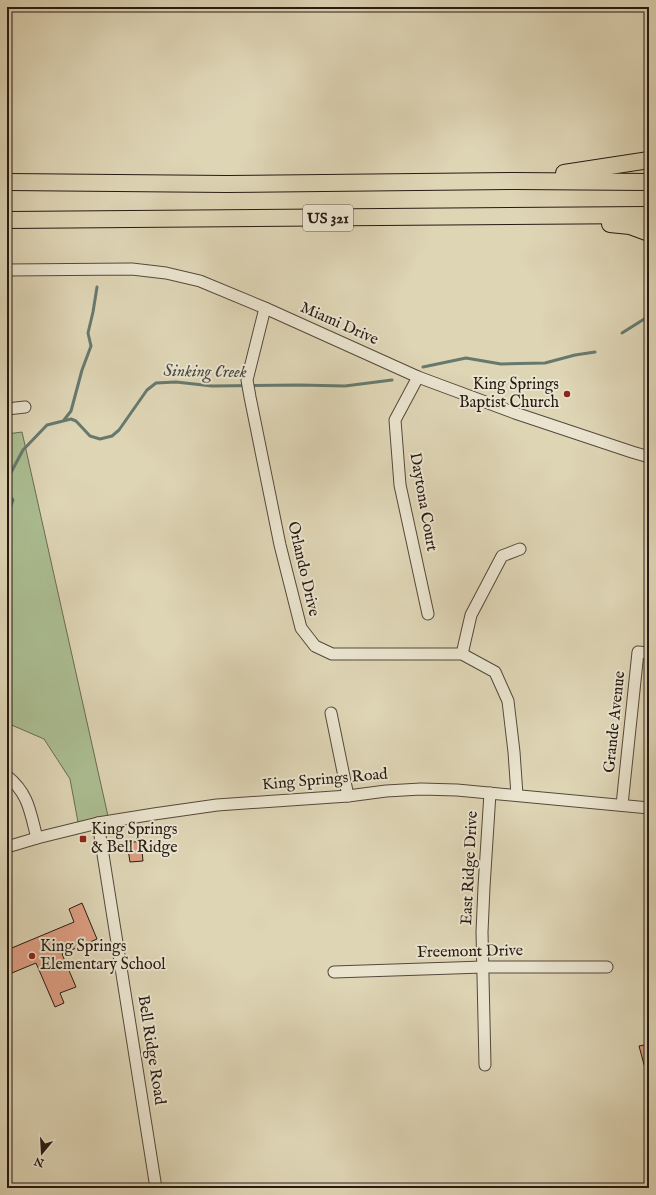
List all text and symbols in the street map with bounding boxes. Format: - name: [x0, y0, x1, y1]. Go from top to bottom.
- road number: US 321: [303, 205, 353, 231]
- street label: Miami Drive: [297, 298, 381, 350]
- water label: Sinking Creek: [163, 361, 247, 383]
- place label: King Springs Baptist Church: [459, 375, 559, 413]
- marker: King Springs Baptist Church: [562, 389, 572, 399]
- street label: Daytona Court: [404, 451, 442, 554]
- street label: Orlando Drive: [282, 520, 324, 618]
- street label: Grande Avenue: [600, 670, 630, 774]
- street label: King Springs Road: [261, 765, 389, 795]
- street label: East Ridge Drive: [457, 810, 483, 926]
- place label: King Springs & Bell Ridge: [91, 820, 178, 858]
- marker: King Springs & Bell Ridge: [78, 834, 88, 844]
- place label: King Springs Elementary School: [40, 937, 166, 975]
- street label: Freemont Drive: [417, 941, 523, 963]
- marker: King Springs Elementary School: [27, 951, 37, 961]
- street label: Bell Ridge Road: [132, 994, 170, 1107]
- north arrow: [22, 1133, 62, 1173]
- text: N: [32, 1153, 47, 1170]

